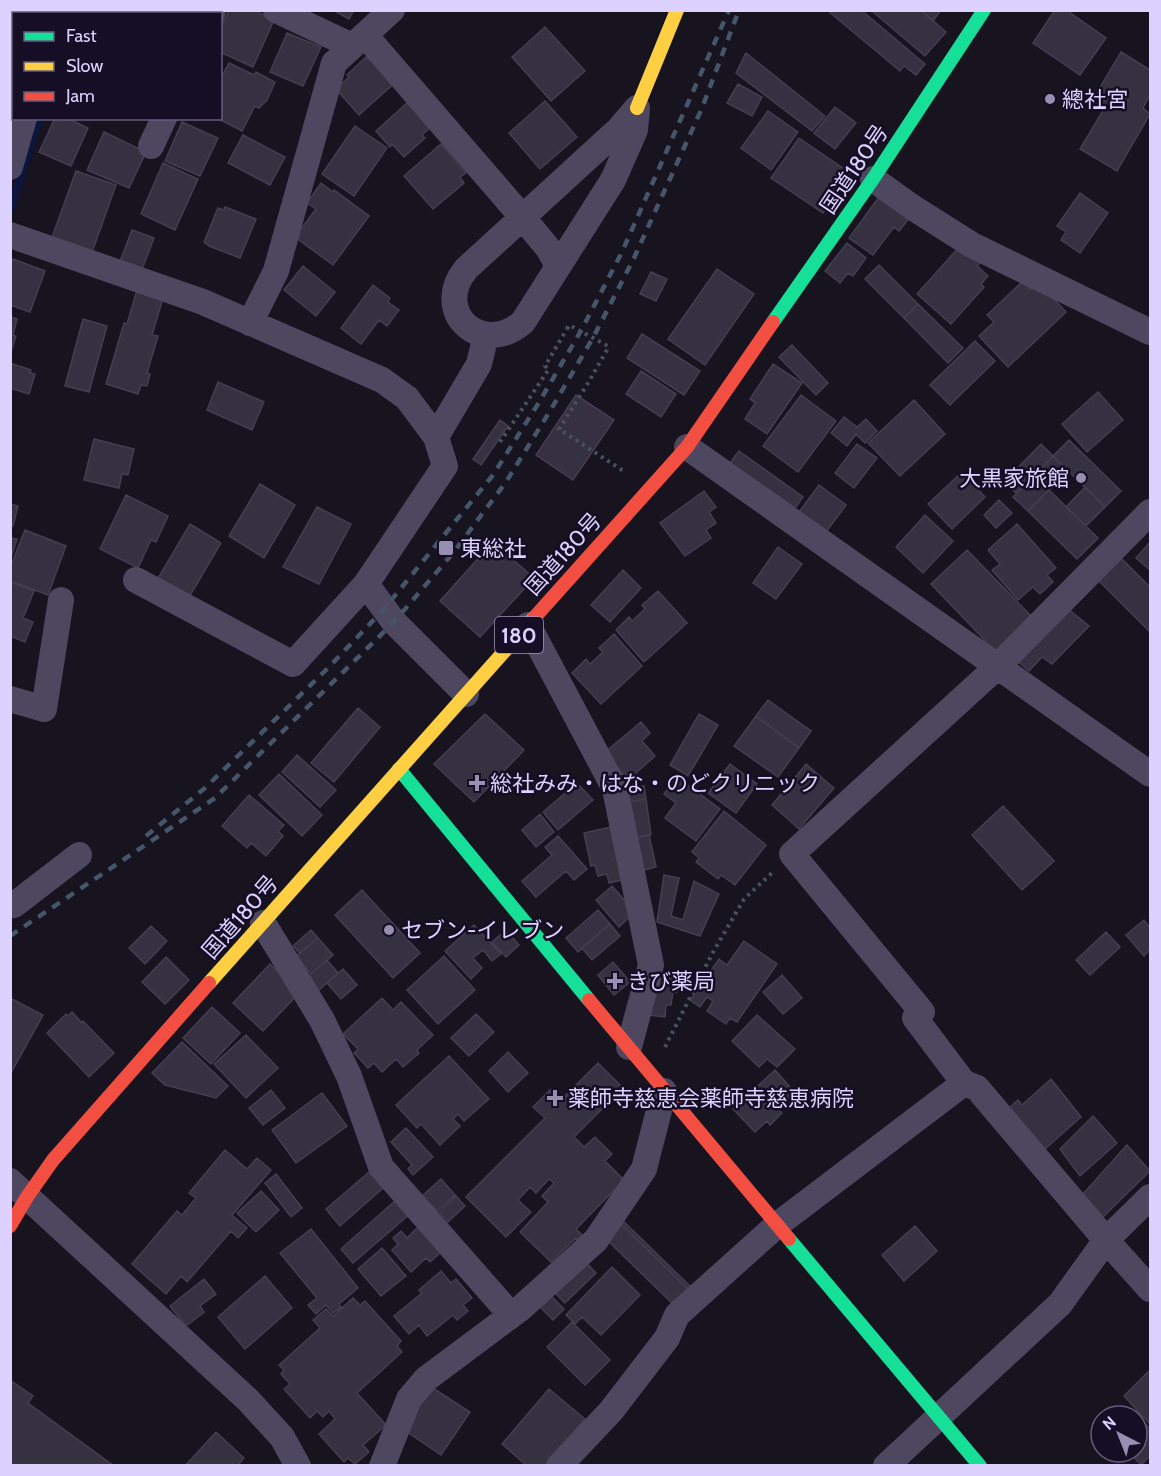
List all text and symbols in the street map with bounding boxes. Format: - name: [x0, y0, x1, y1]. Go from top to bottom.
- legend: [12, 12, 222, 120]
- text: Fast: [66, 25, 97, 47]
- text: Slow: [66, 55, 103, 77]
- text: Jam: [65, 85, 95, 107]
- place label: 總社宮: [1062, 86, 1128, 113]
- marker: 總社宮: [1043, 92, 1057, 106]
- street label: 国道180号: [814, 119, 894, 219]
- place label: 大黒家旅館: [959, 465, 1069, 492]
- marker: 大黒家旅館: [1074, 471, 1088, 485]
- street label: 国道180号: [519, 507, 607, 601]
- place label: 東総社: [460, 535, 526, 562]
- marker: 東総社: [437, 539, 455, 557]
- road number: 180: [495, 617, 543, 653]
- place label: 総社みみ・はな・のどクリニック: [490, 770, 820, 797]
- marker: 総社みみ・はな・のどクリニック: [468, 774, 486, 792]
- street label: 国道180号: [196, 870, 284, 964]
- place label: セブン-イレブン: [401, 917, 564, 944]
- marker: セブン-イレブン: [382, 923, 396, 937]
- place label: きび薬局: [627, 968, 715, 995]
- marker: きび薬局: [608, 974, 622, 988]
- place label: 薬師寺慈恵会薬師寺慈恵病院: [568, 1085, 854, 1112]
- marker: 薬師寺慈恵会薬師寺慈恵病院: [546, 1089, 564, 1107]
- north arrow: [1089, 1404, 1149, 1464]
- text: N: [1099, 1412, 1120, 1434]

